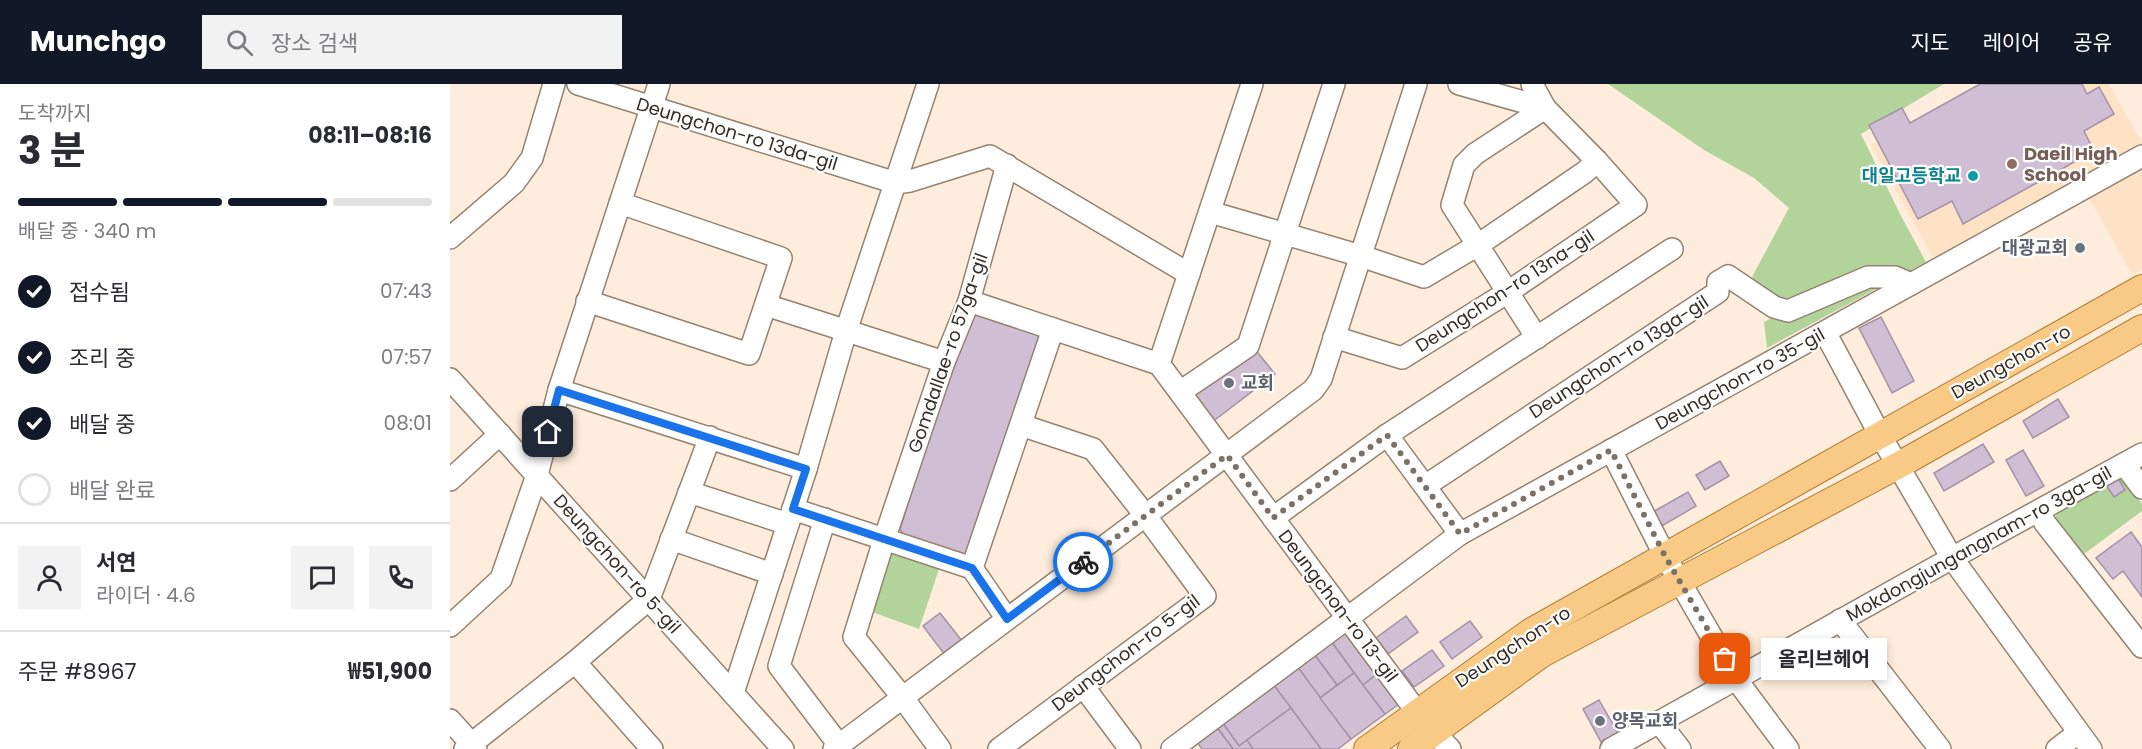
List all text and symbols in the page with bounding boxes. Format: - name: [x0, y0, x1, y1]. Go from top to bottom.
- search box: [202, 15, 622, 69]
- text: Munchgo: [30, 22, 166, 61]
- icon: search: [223, 26, 256, 59]
- text: 장소 검색: [271, 28, 358, 59]
- text: 지도: [1911, 28, 1949, 57]
- text: 레이어: [1982, 28, 2040, 57]
- text: 공유: [2073, 28, 2112, 57]
- street label: Deungchon-ro 13da-gil: [633, 91, 841, 176]
- text: 도착까지: [18, 99, 92, 127]
- text: 08:11–08:16: [308, 120, 432, 151]
- text: 3 분: [18, 123, 86, 178]
- place label: Daeil High School: [2024, 141, 2118, 187]
- marker: Daeil High School: [2005, 157, 2019, 171]
- place label: 대일고등학교: [1862, 163, 1961, 188]
- marker: 대일고등학교: [1966, 169, 1980, 183]
- text: 배달 중 · 340 m: [18, 217, 156, 245]
- street label: Deungchon-ro 13na-gil: [1410, 223, 1599, 358]
- place label: 대광교회: [2002, 235, 2068, 260]
- marker: 대광교회: [2073, 241, 2087, 255]
- street label: Gomdallae-ro 57ga-gil: [902, 250, 994, 456]
- icon: check: [18, 275, 51, 308]
- text: 접수됨: [69, 277, 130, 308]
- text: 07:43: [380, 277, 432, 305]
- street label: Deungchon-ro 13ga-gil: [1524, 289, 1713, 424]
- street label: Deungchon-ro: [1947, 318, 2075, 405]
- street label: Deungchon-ro 35-gil: [1650, 321, 1829, 436]
- icon: check: [18, 341, 51, 374]
- text: 조리 중: [69, 343, 136, 374]
- text: 07:57: [381, 343, 432, 371]
- place label: 교회: [1241, 370, 1274, 395]
- marker: 교회: [1222, 376, 1236, 390]
- pin: [522, 406, 573, 457]
- icon: check: [18, 407, 51, 440]
- text: 배달 중: [69, 409, 136, 440]
- text: 08:01: [384, 409, 432, 437]
- icon: home: [531, 415, 564, 448]
- street label: Mokdongjungangnam-ro 3ga-gil: [1841, 460, 2116, 627]
- text: 배달 완료: [69, 475, 156, 506]
- street label: Deungchon-ro 5-gil: [548, 488, 687, 639]
- street label: Deungchon-ro 13-gil: [1273, 524, 1404, 687]
- courier: [1053, 532, 1113, 592]
- button: person: [18, 546, 81, 609]
- button: chat: [291, 546, 354, 609]
- button: phone: [369, 546, 432, 609]
- icon: bike: [1067, 546, 1100, 579]
- text: 서연: [96, 547, 136, 578]
- text: 라이더 · 4.6: [96, 581, 196, 609]
- street label: Deungchon-ro 5-gil: [1046, 589, 1205, 717]
- street label: Deungchon-ro: [1450, 600, 1575, 693]
- pin: [1699, 633, 1750, 684]
- callout: 올리브헤어: [1761, 638, 1887, 680]
- icon: bag: [1708, 642, 1741, 675]
- text: 올리브헤어: [1778, 645, 1870, 673]
- text: 주문 #8967: [18, 656, 137, 687]
- text: ₩51,900: [348, 656, 432, 687]
- place label: 양목교회: [1612, 708, 1678, 733]
- marker: 양목교회: [1593, 714, 1607, 728]

